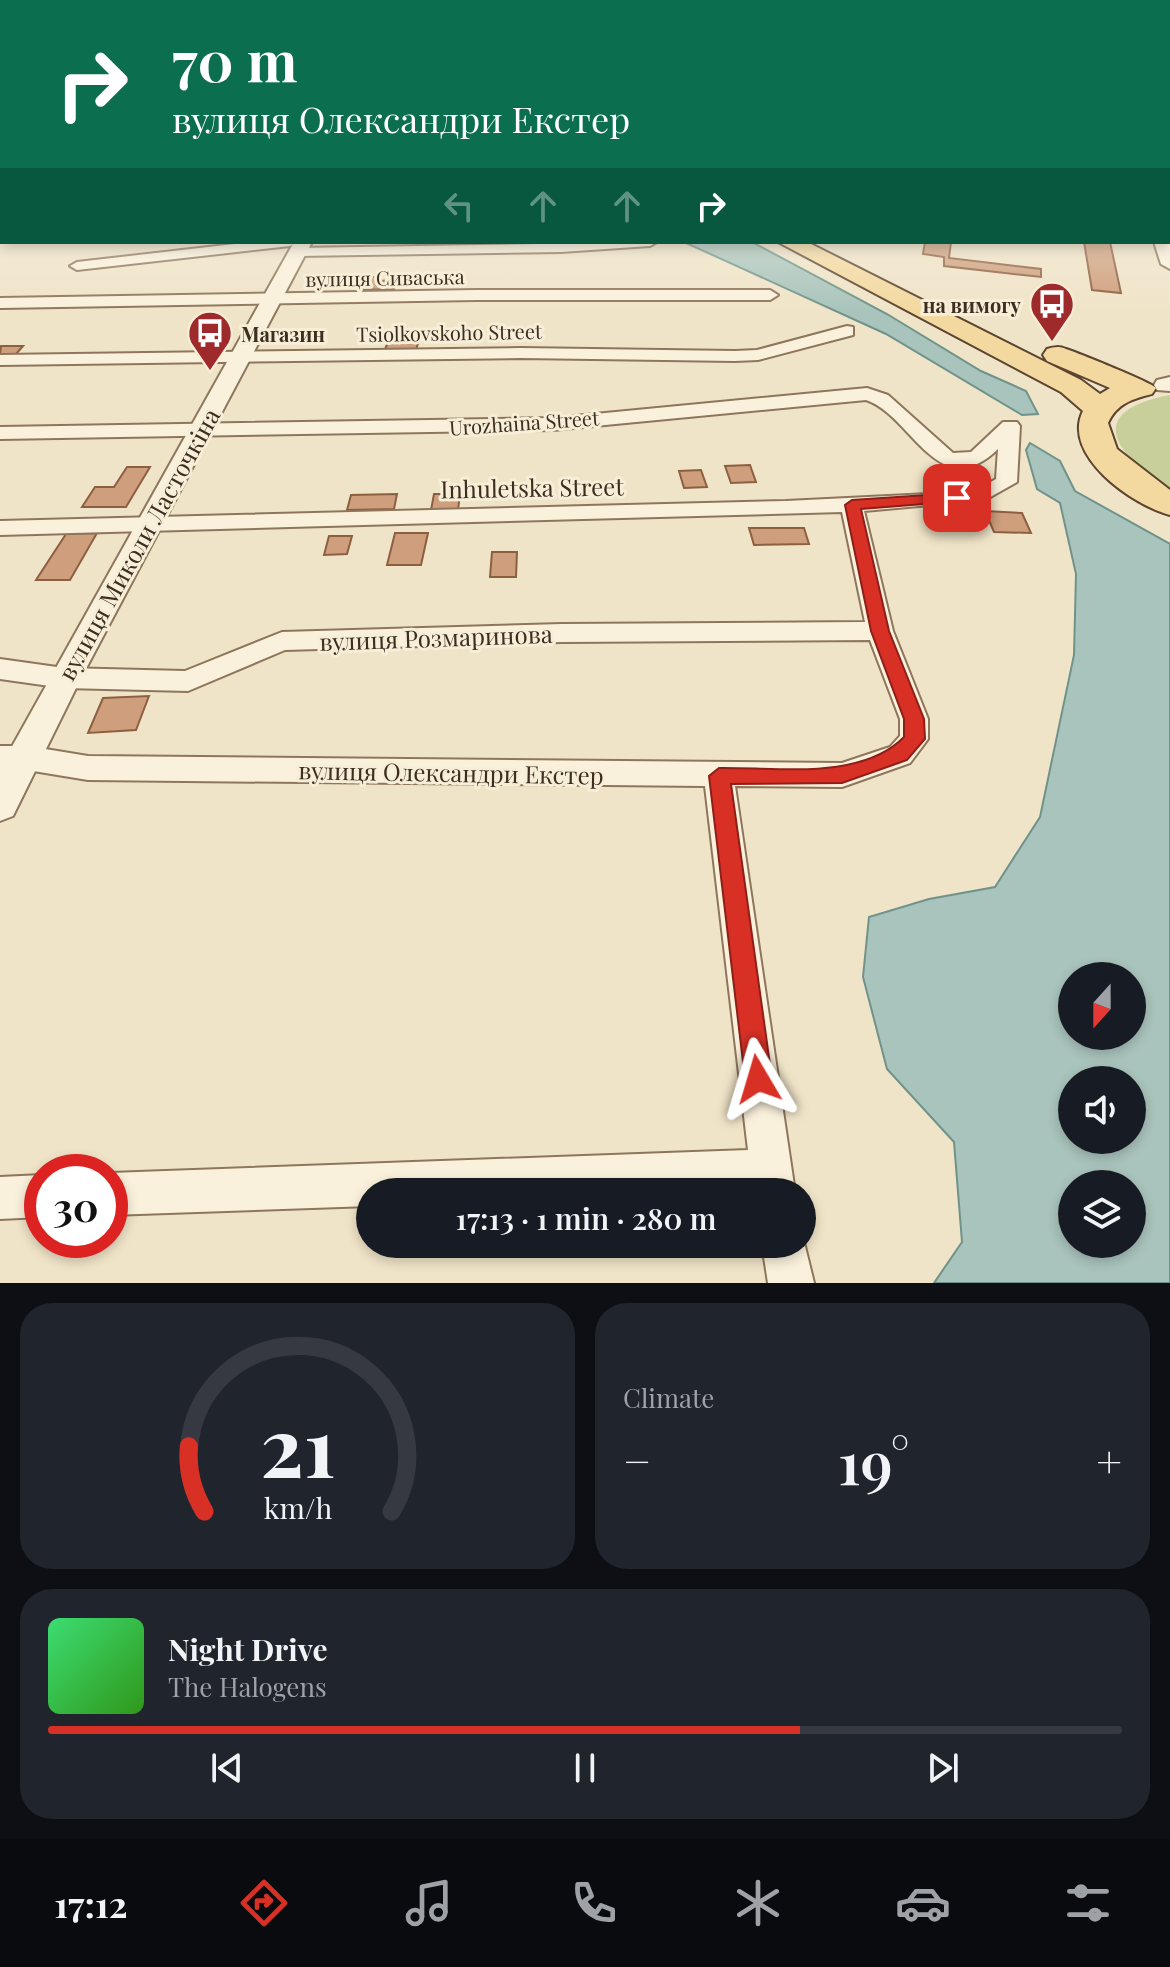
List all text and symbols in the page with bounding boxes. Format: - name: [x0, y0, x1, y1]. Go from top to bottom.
- text: 70 m: [172, 22, 297, 97]
- icon: right: [40, 32, 144, 136]
- text: вулиця Олександри Екстер: [172, 94, 630, 142]
- icon: left: [437, 184, 481, 228]
- icon: ahead: [521, 184, 565, 228]
- icon: ahead: [605, 184, 649, 228]
- icon: right: [689, 184, 733, 228]
- street label: вулиця Сиваська: [305, 262, 465, 292]
- bus stop icon: на вимогу: [1028, 280, 1076, 343]
- place label: на вимогу: [923, 291, 1022, 318]
- bus stop icon: Магазин: [186, 309, 234, 372]
- street label: Tsiolkovskoho Street: [356, 317, 543, 347]
- place label: Магазин: [241, 320, 325, 347]
- street label: вулиця Миколи Ласточкіна: [50, 402, 226, 686]
- street label: Urozhaina Street: [448, 403, 601, 441]
- pin: [923, 464, 991, 532]
- street label: Inhuletska Street: [440, 469, 625, 505]
- icon: arrive: [935, 476, 979, 520]
- street label: вулиця Розмаринова: [319, 617, 553, 657]
- street label: вулиця Олександри Екстер: [298, 753, 604, 791]
- north arrow: [1058, 962, 1146, 1050]
- map controls: [1058, 962, 1146, 1258]
- position arrow: [716, 1037, 800, 1121]
- button: sound: [1058, 1066, 1146, 1154]
- speed limit sign: 30: [24, 1154, 128, 1258]
- button: layers: [1058, 1170, 1146, 1258]
- text: 17:13 · 1 min · 280 m: [456, 1198, 716, 1238]
- text: Climate: [623, 1380, 714, 1415]
- text: 21: [260, 1388, 335, 1499]
- text: 19°: [838, 1420, 910, 1500]
- text: −: [623, 1430, 651, 1489]
- text: +: [1096, 1430, 1122, 1489]
- text: km/h: [263, 1488, 332, 1526]
- text: Night Drive: [168, 1629, 328, 1669]
- text: The Halogens: [168, 1669, 327, 1704]
- icon: previous: [205, 1746, 249, 1790]
- icon: pause: [563, 1746, 607, 1790]
- icon: next: [921, 1746, 965, 1790]
- icon: directions: [236, 1875, 292, 1931]
- icon: music: [401, 1875, 457, 1931]
- icon: phone: [566, 1875, 622, 1931]
- icon: climate: [730, 1875, 786, 1931]
- icon: car: [895, 1875, 951, 1931]
- icon: filters: [1060, 1875, 1116, 1931]
- text: 17:12: [54, 1879, 128, 1927]

